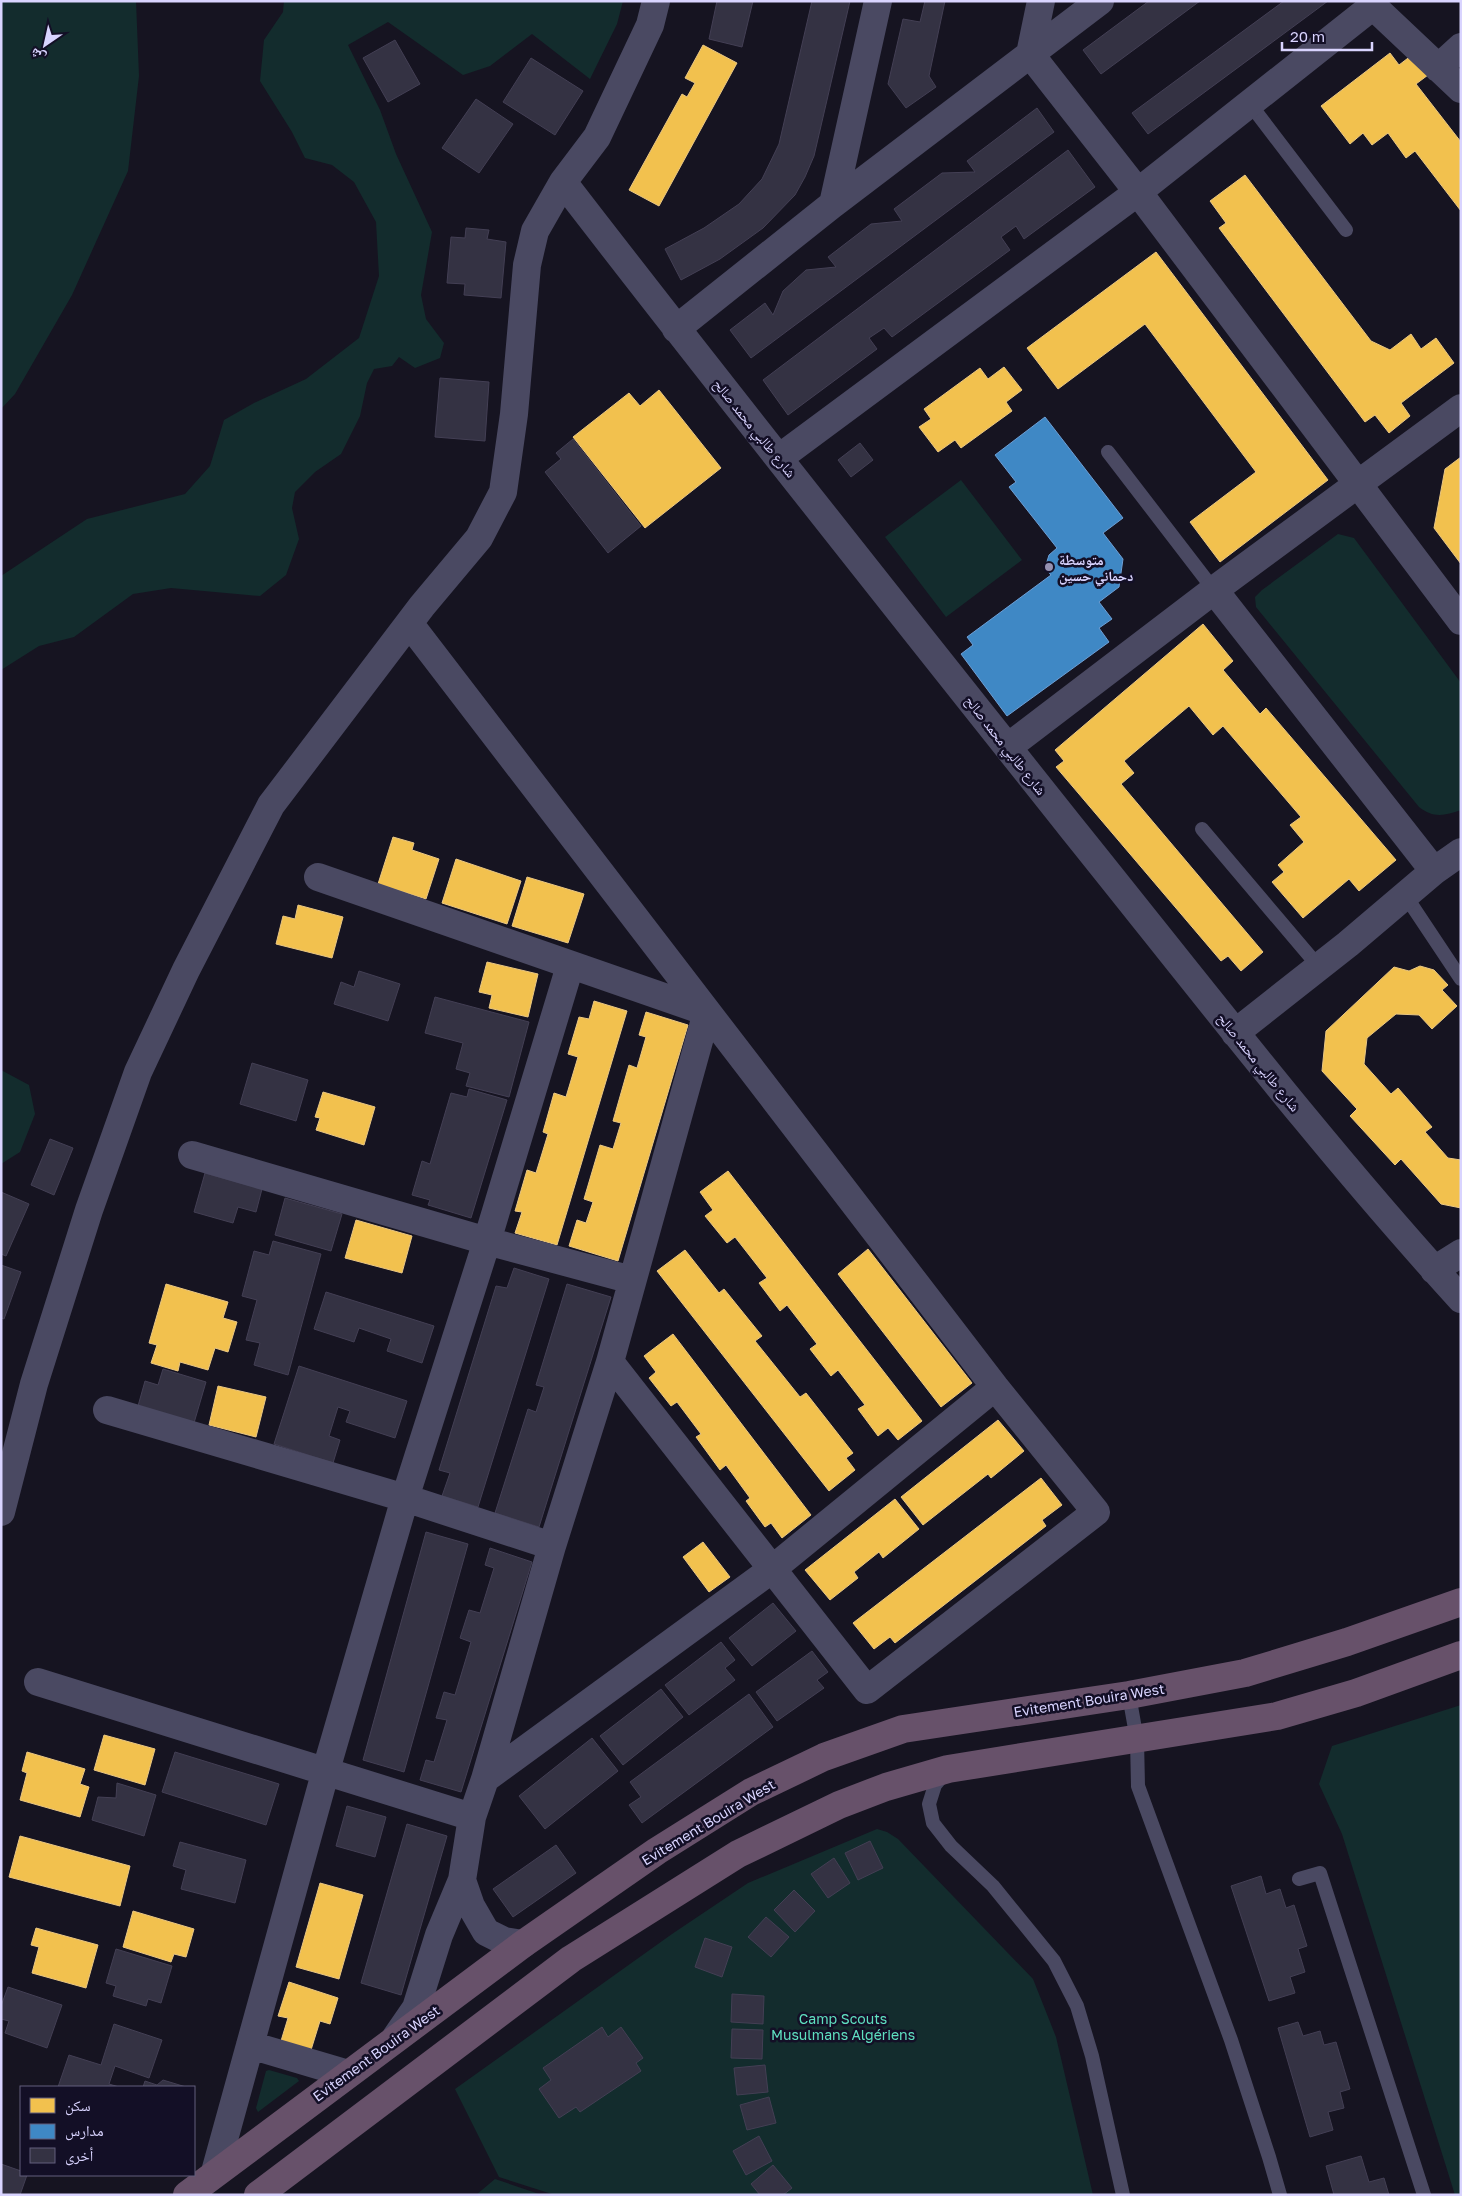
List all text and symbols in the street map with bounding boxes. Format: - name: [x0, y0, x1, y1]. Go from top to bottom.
- north arrow: [20, 20, 70, 70]
- scale bar: [1282, 20, 1372, 52]
- text: 20 m: [1290, 27, 1325, 45]
- text: ش: [26, 44, 49, 67]
- street label: شارع طالبي محمد صالح: [707, 375, 800, 483]
- place label: متوسطة دحماني حسين: [1059, 551, 1133, 587]
- marker: متوسطة دحماني حسين: [1043, 561, 1055, 573]
- street label: شارع طالبي محمد صالح: [959, 692, 1050, 800]
- street label: شارع طالبي محمد صالح: [1211, 1009, 1304, 1117]
- street label: Evitement Bouira West: [1012, 1680, 1166, 1720]
- street label: Evitement Bouira West: [638, 1775, 778, 1869]
- street label: Evitement Bouira West: [309, 2001, 443, 2105]
- park label: Camp Scouts Musulmans Algériens: [771, 2010, 915, 2043]
- legend: [20, 2086, 195, 2176]
- text: سكن: [65, 2096, 91, 2116]
- text: مدارس: [65, 2121, 104, 2141]
- text: أخرى: [65, 2146, 94, 2166]

